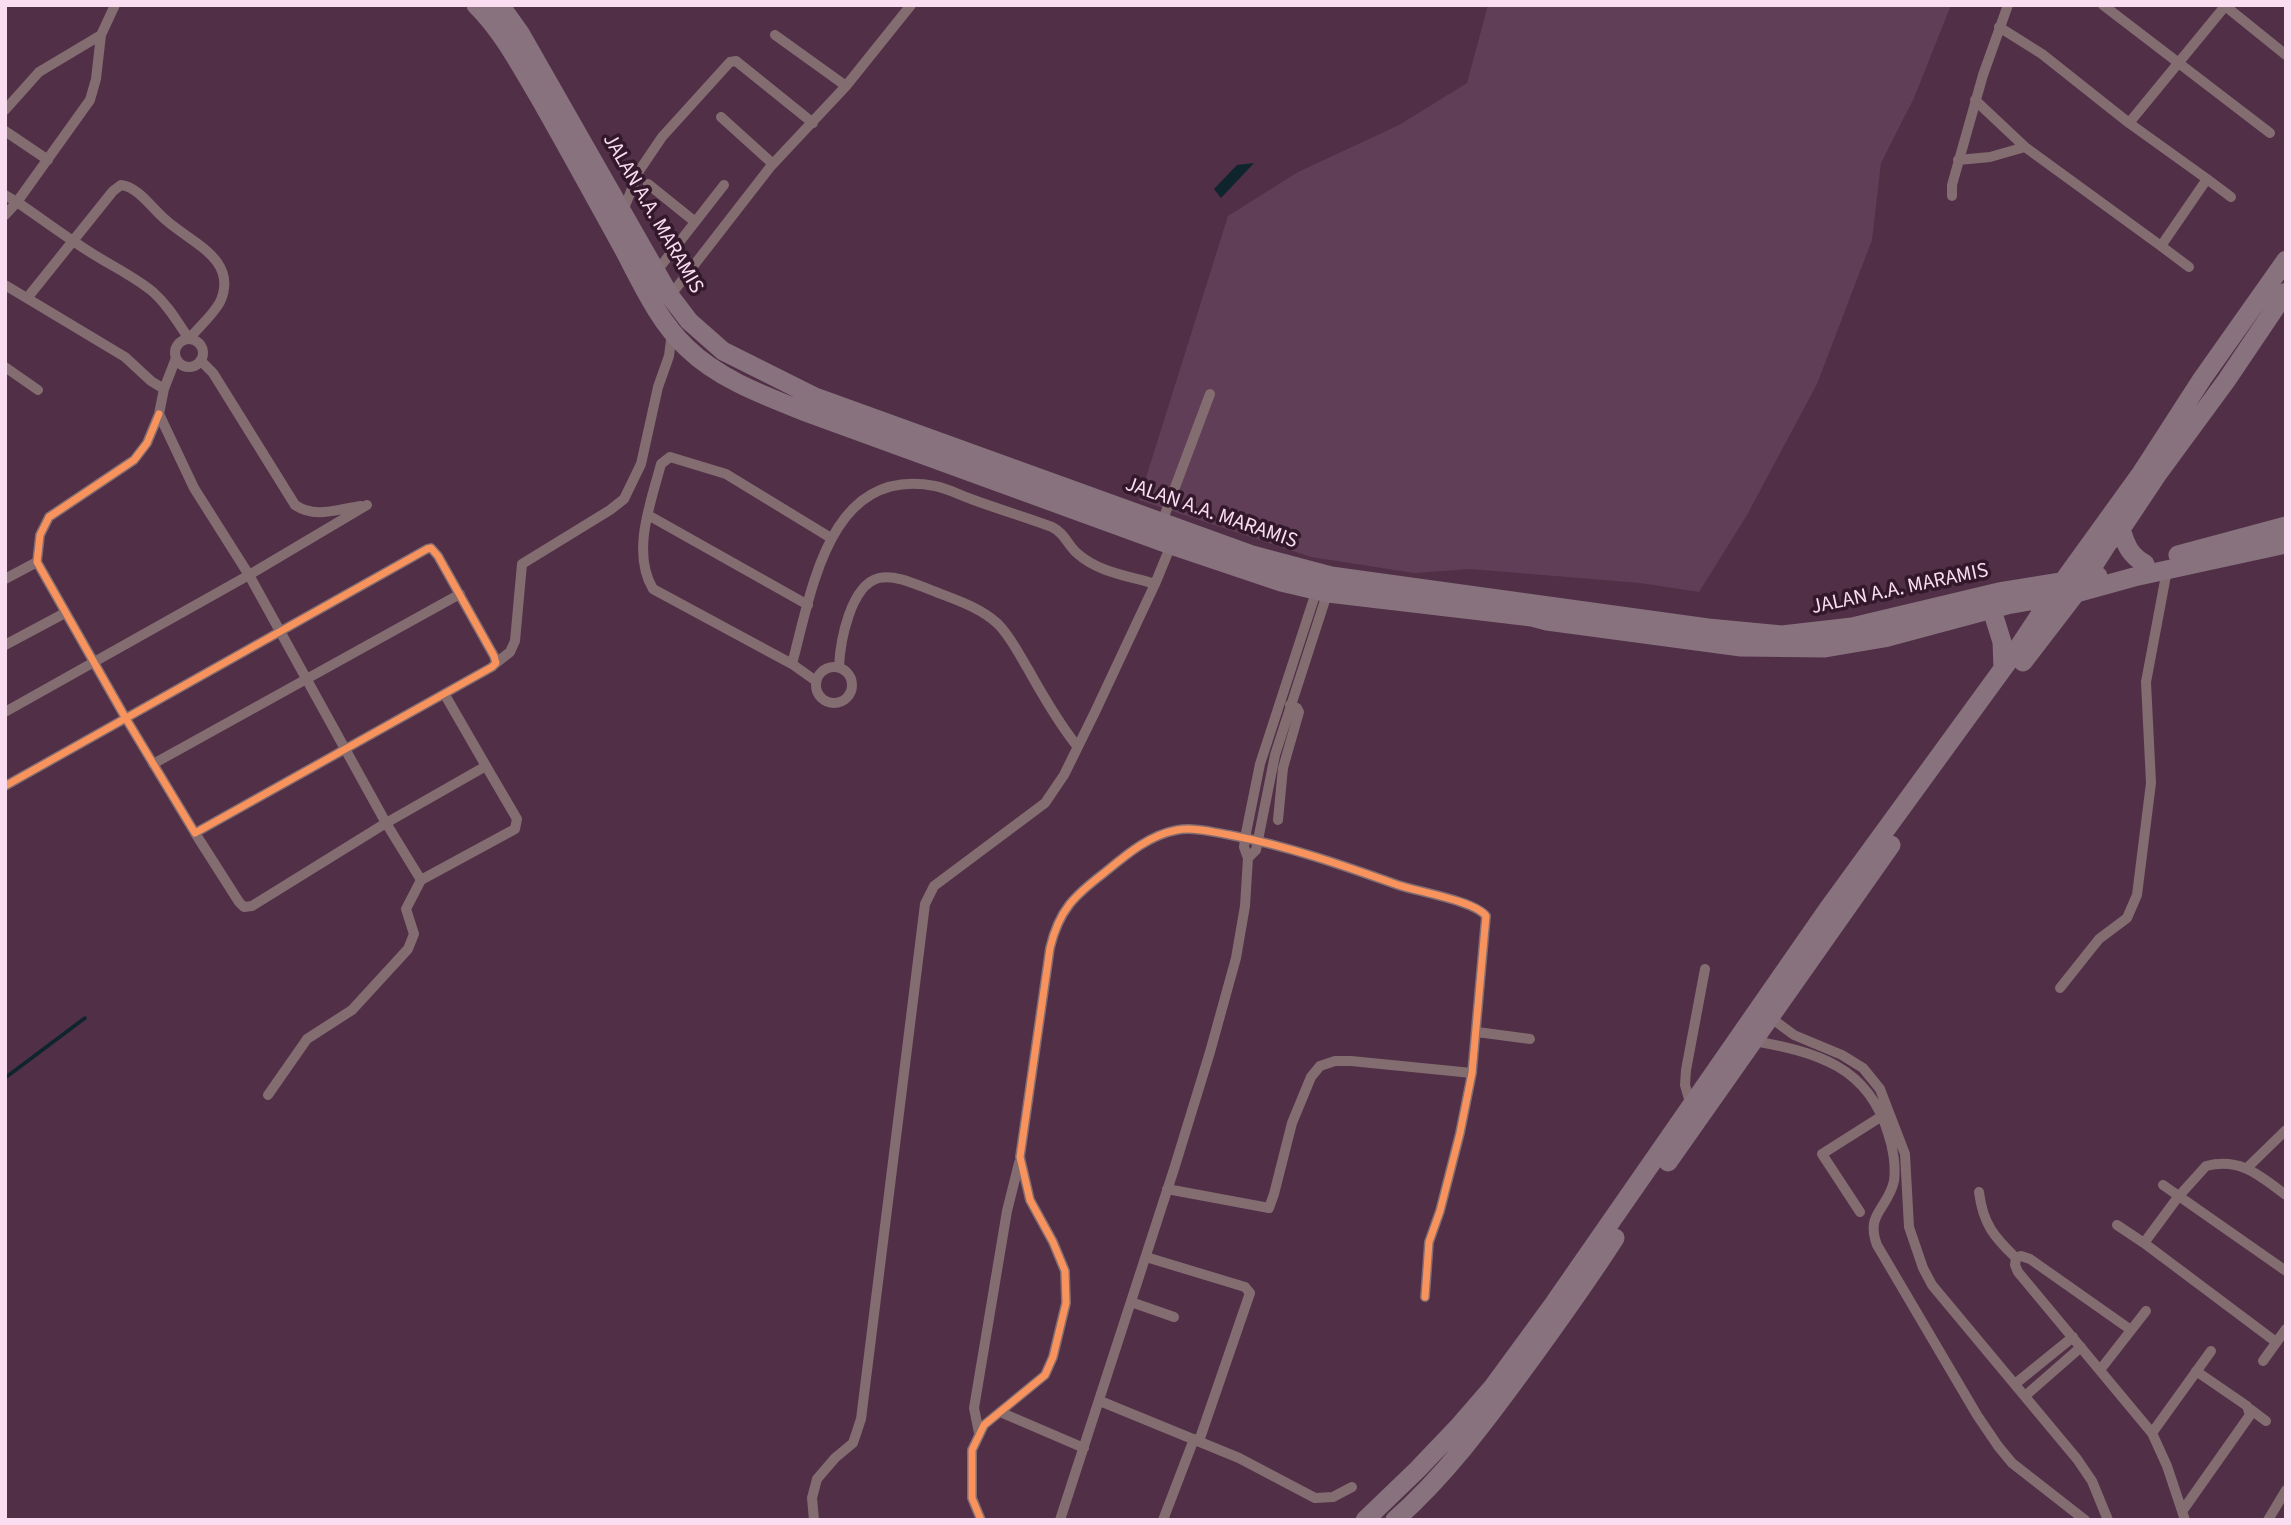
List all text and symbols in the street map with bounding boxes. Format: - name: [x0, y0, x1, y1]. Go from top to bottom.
- street label: JALAN A.A. MARAMIS: [596, 130, 708, 298]
- street label: JALAN A.A. MARAMIS: [1122, 473, 1300, 555]
- street label: JALAN A.A. MARAMIS: [1809, 559, 1991, 621]

